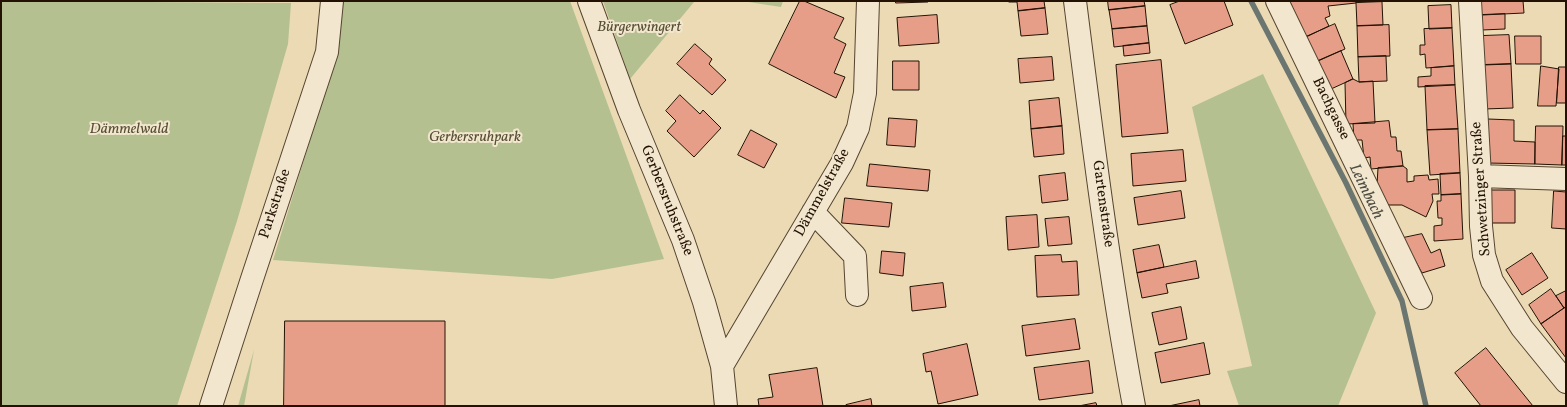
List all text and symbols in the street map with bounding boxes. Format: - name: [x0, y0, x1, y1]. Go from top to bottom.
- park label: Bürgerwingert: [597, 19, 681, 37]
- street label: Bachgasse: [1307, 75, 1353, 143]
- park label: Dämmelwald: [90, 121, 168, 139]
- street label: Schwetzinger Straße: [1468, 121, 1496, 257]
- park label: Gerbersruhpark: [429, 129, 521, 147]
- street label: Gerbersruhstraße: [636, 143, 696, 259]
- street label: Dämmelstraße: [791, 146, 855, 240]
- street label: Gartenstraße: [1087, 159, 1117, 249]
- water label: Leimbach: [1343, 161, 1387, 223]
- street label: Parkstraße: [256, 167, 296, 241]

